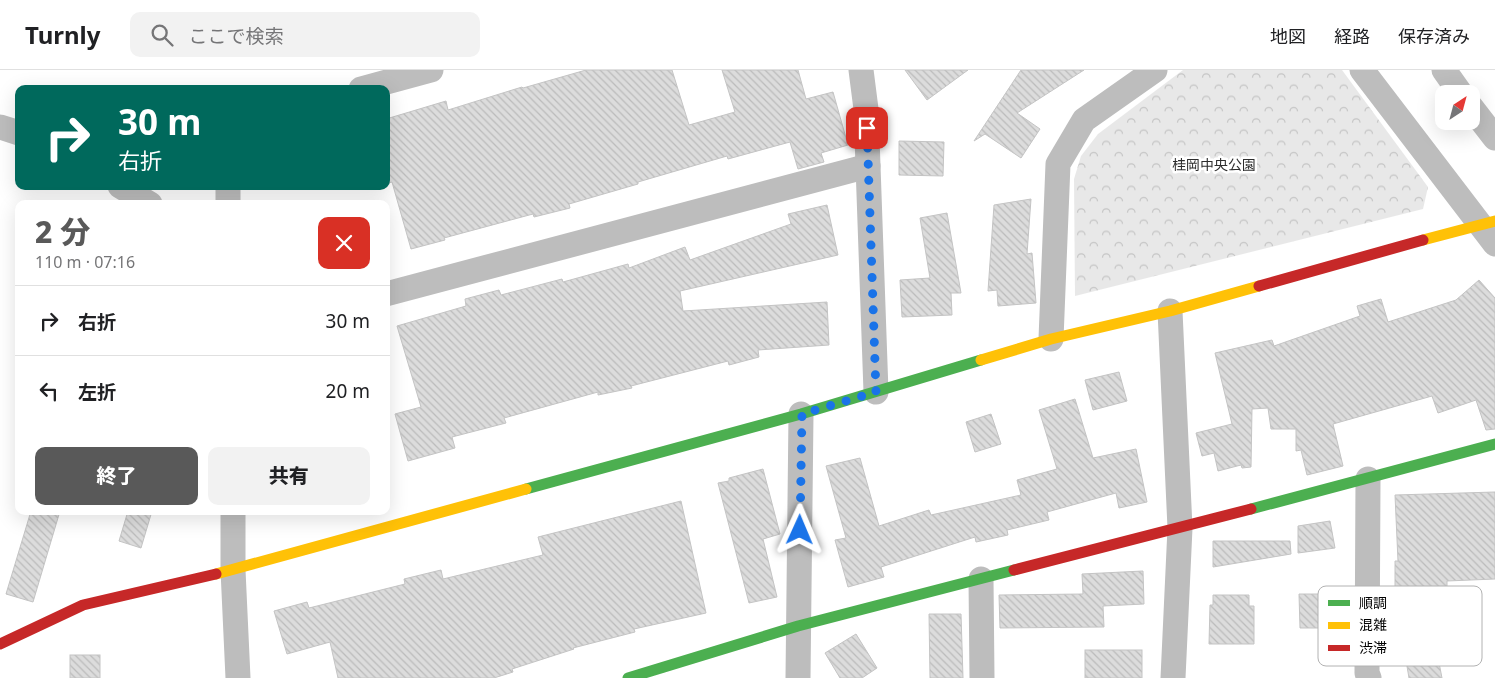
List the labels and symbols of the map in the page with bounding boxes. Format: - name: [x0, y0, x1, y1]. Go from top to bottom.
- north arrow: [1435, 85, 1480, 130]
- pin: [846, 107, 888, 149]
- park label: 桂岡中央公園: [1172, 155, 1256, 174]
- position arrow: [773, 503, 825, 555]
- legend: [1318, 586, 1482, 666]
- text: 順調: [1359, 593, 1387, 612]
- text: 混雑: [1359, 615, 1387, 634]
- text: 渋滞: [1359, 638, 1387, 657]

